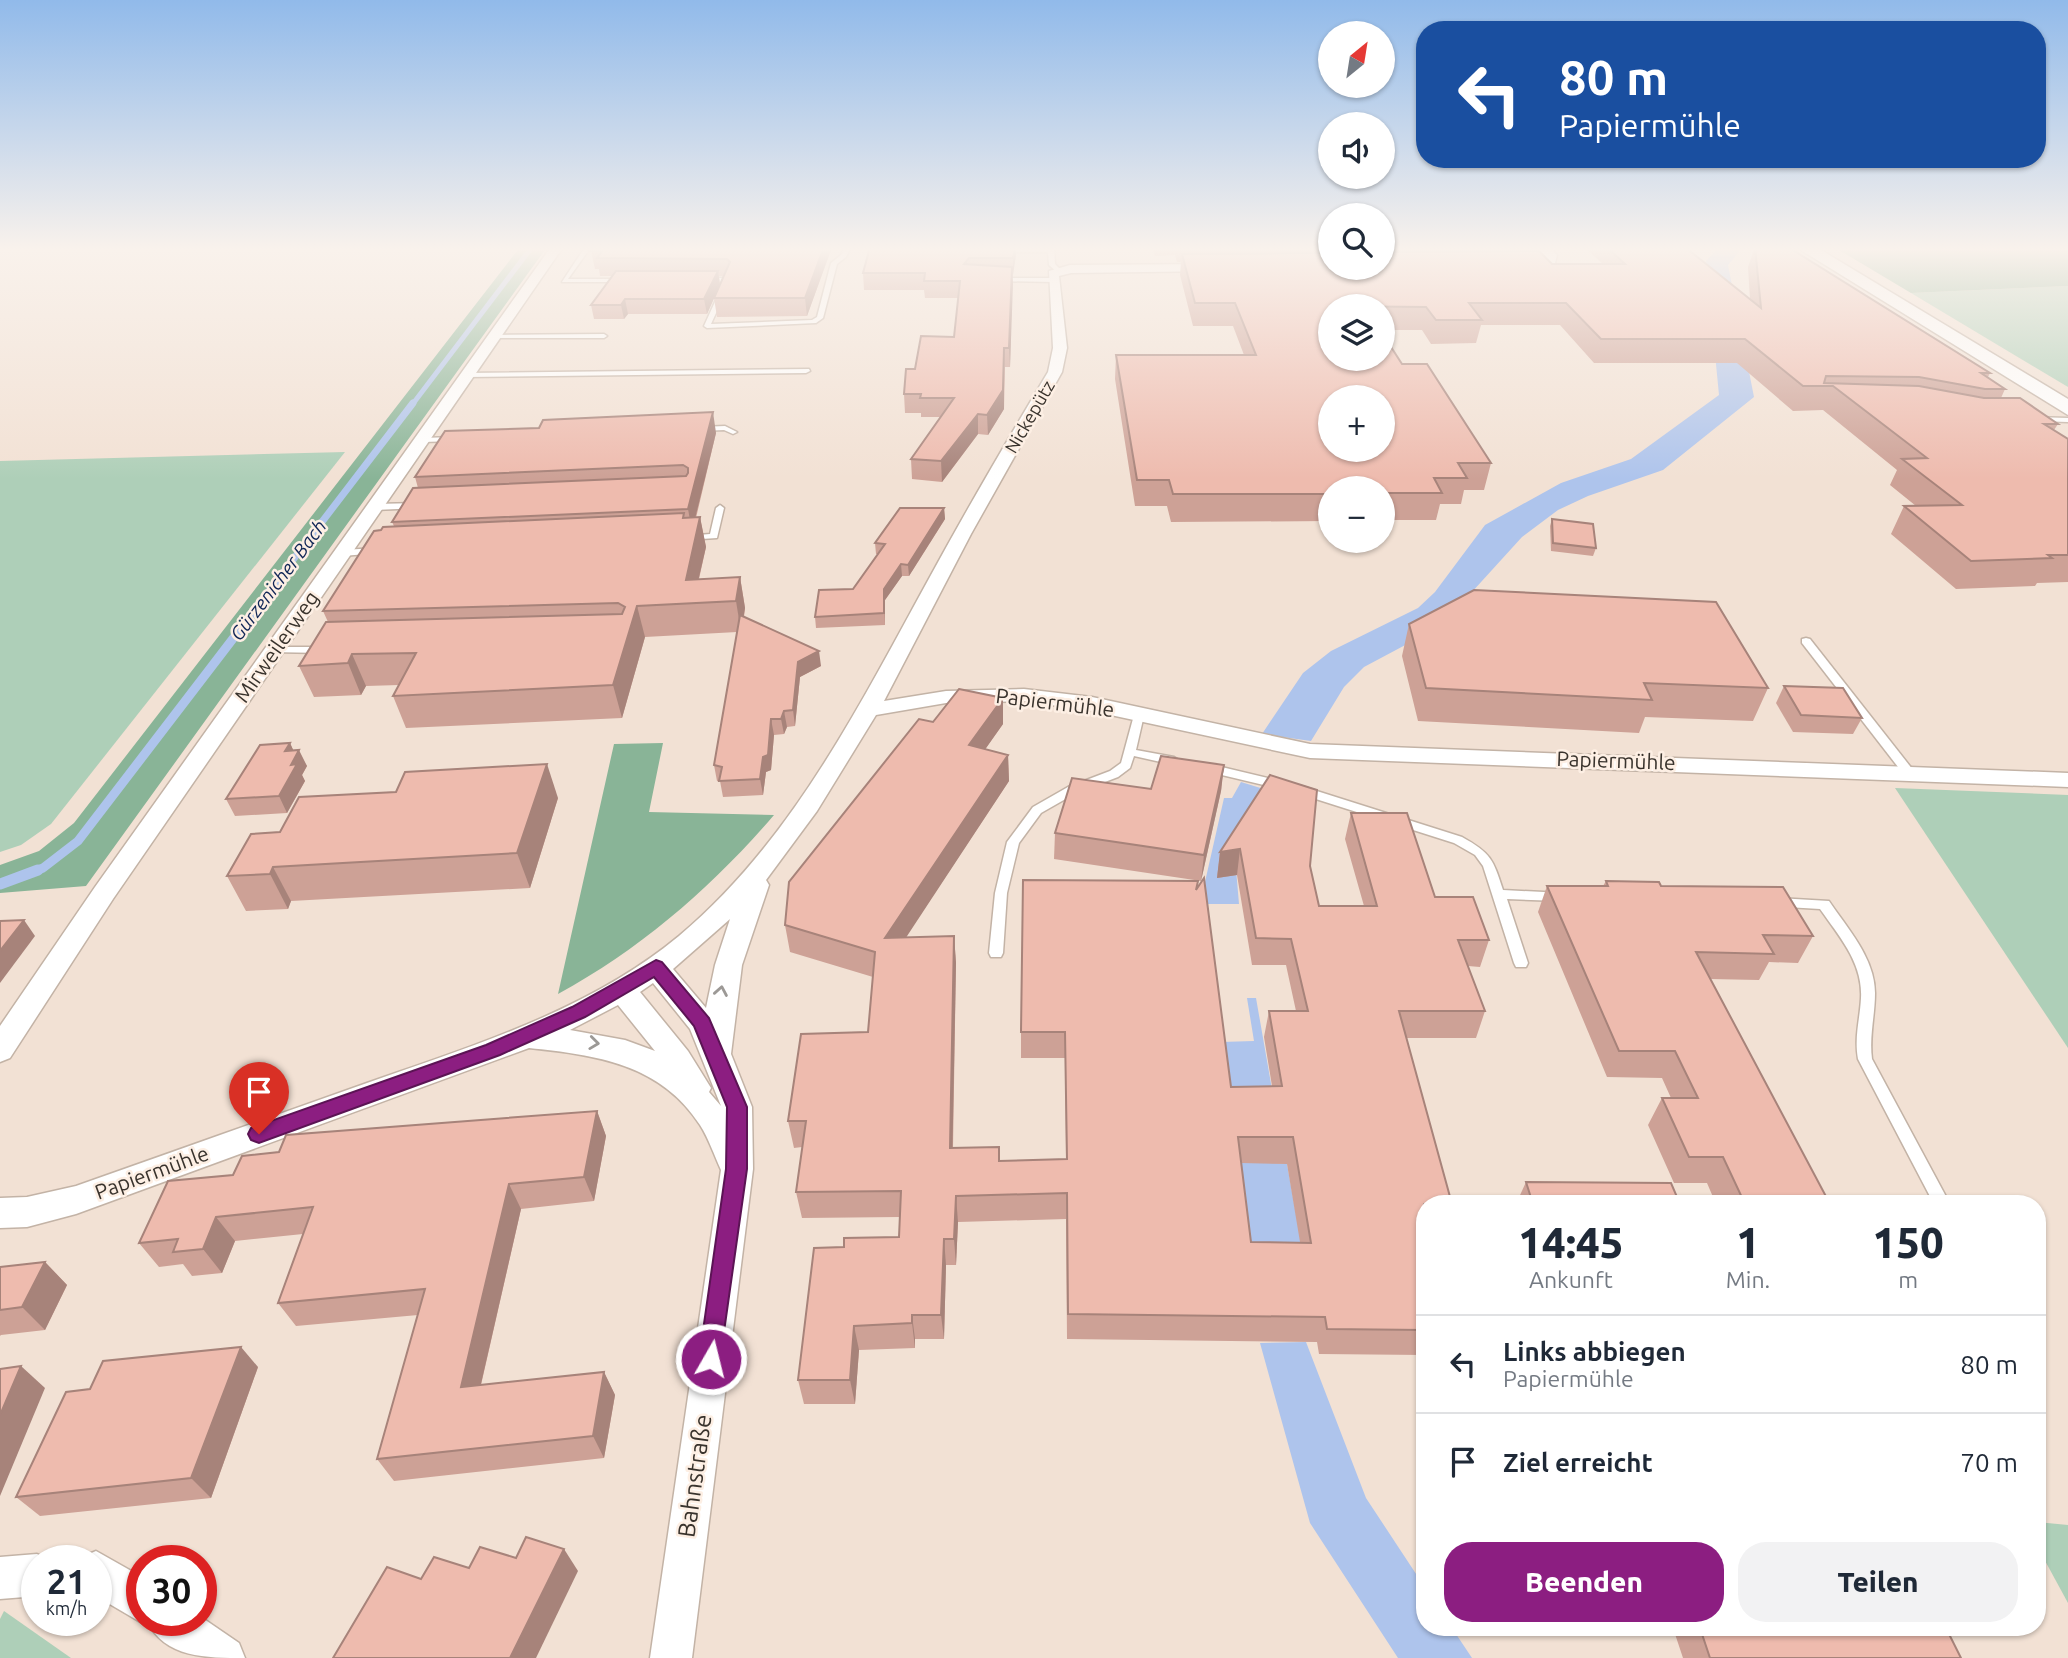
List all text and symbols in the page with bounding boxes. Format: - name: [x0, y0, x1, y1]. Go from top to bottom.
- north arrow: [1318, 21, 1395, 98]
- map controls: [1318, 21, 1395, 553]
- icon: left: [1444, 49, 1535, 140]
- text: 80 m: [1559, 49, 1668, 104]
- text: Papiermühle: [1559, 107, 1741, 143]
- button: sound: [1318, 112, 1395, 189]
- button: search: [1318, 203, 1395, 280]
- button: layers: [1318, 294, 1395, 371]
- street label: Nickepütz: [1000, 377, 1058, 456]
- button: +: [1318, 385, 1395, 462]
- button: −: [1318, 476, 1395, 553]
- water label: Gürzenicher Bach: [225, 515, 331, 645]
- street label: Mirweilerweg: [229, 586, 323, 707]
- street label: Papiermühle: [994, 683, 1116, 721]
- street label: Papiermühle: [1556, 746, 1676, 774]
- one-way arrow: [713, 985, 728, 997]
- one-way arrow: [588, 1036, 600, 1051]
- pin: [229, 1062, 289, 1134]
- icon: arrive: [240, 1073, 278, 1111]
- street label: Papiermühle: [91, 1140, 212, 1204]
- text: 14:45: [1518, 1219, 1623, 1266]
- text: 1: [1736, 1219, 1760, 1266]
- text: 150: [1873, 1219, 1944, 1266]
- text: Ankunft: [1529, 1267, 1613, 1292]
- text: Min.: [1726, 1267, 1770, 1292]
- text: m: [1898, 1267, 1918, 1292]
- position arrow: [674, 1322, 748, 1396]
- text: Links abbiegen: [1503, 1337, 1686, 1366]
- icon: left: [1444, 1345, 1482, 1383]
- text: 80 m: [1960, 1350, 2018, 1379]
- text: Papiermühle: [1503, 1366, 1634, 1391]
- street label: Bahnstraße: [673, 1413, 717, 1539]
- icon: arrive: [1444, 1443, 1482, 1481]
- text: Ziel erreicht: [1503, 1448, 1653, 1477]
- text: 70 m: [1960, 1448, 2018, 1477]
- button: Beenden: [1444, 1542, 1724, 1622]
- button: Teilen: [1738, 1542, 2018, 1622]
- speed limit sign: 30: [126, 1545, 217, 1636]
- text: 21: [47, 1561, 86, 1601]
- text: km/h: [46, 1598, 87, 1618]

